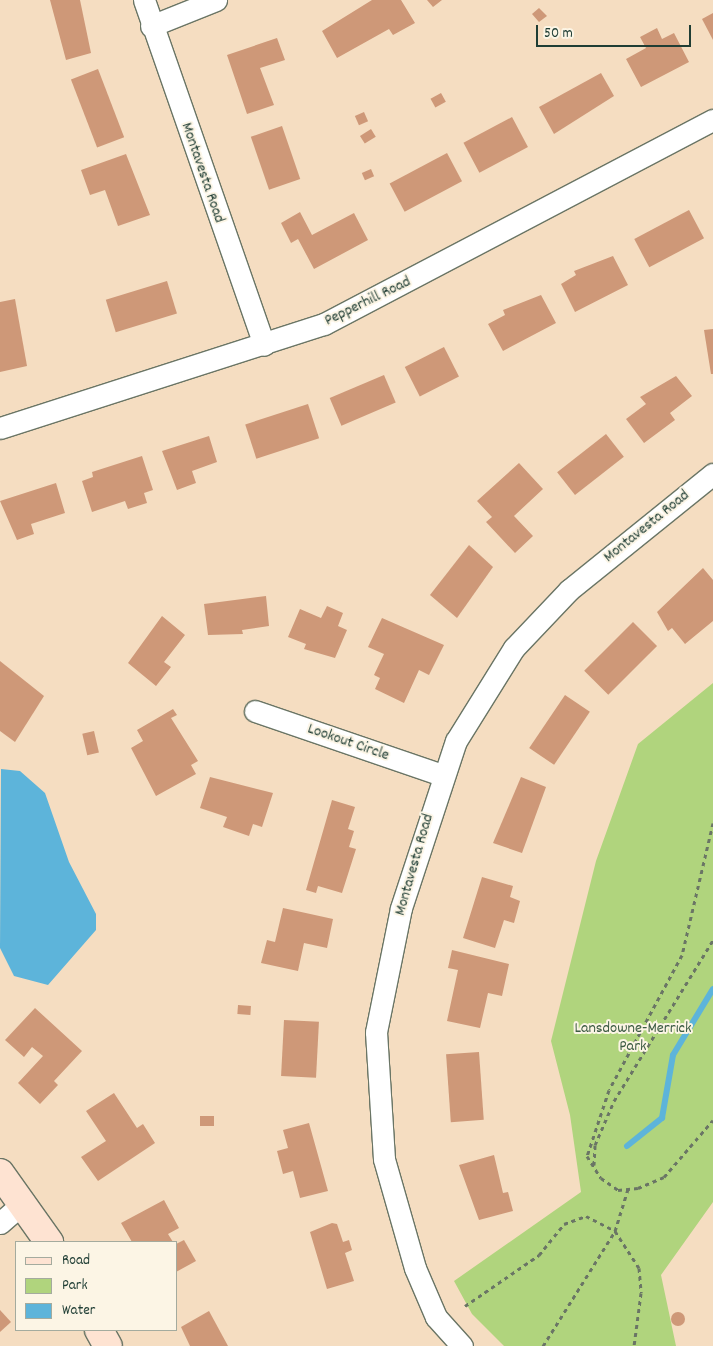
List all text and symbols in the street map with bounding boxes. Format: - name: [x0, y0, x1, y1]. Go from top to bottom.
- scale bar: [538, 15, 693, 47]
- text: 50 m: [544, 23, 573, 45]
- street label: Montavesta Road: [176, 120, 228, 226]
- street label: Pepperhill Road: [322, 273, 414, 331]
- street label: Montavesta Road: [600, 487, 694, 567]
- street label: Lookout Circle: [305, 720, 391, 766]
- street label: Montavesta Road: [391, 812, 439, 918]
- park label: Lansdowne-Merrick Park: [574, 1019, 692, 1057]
- legend: [15, 1241, 178, 1331]
- text: Road: [62, 1250, 90, 1272]
- text: Park: [62, 1275, 88, 1297]
- text: Water: [62, 1300, 95, 1322]

